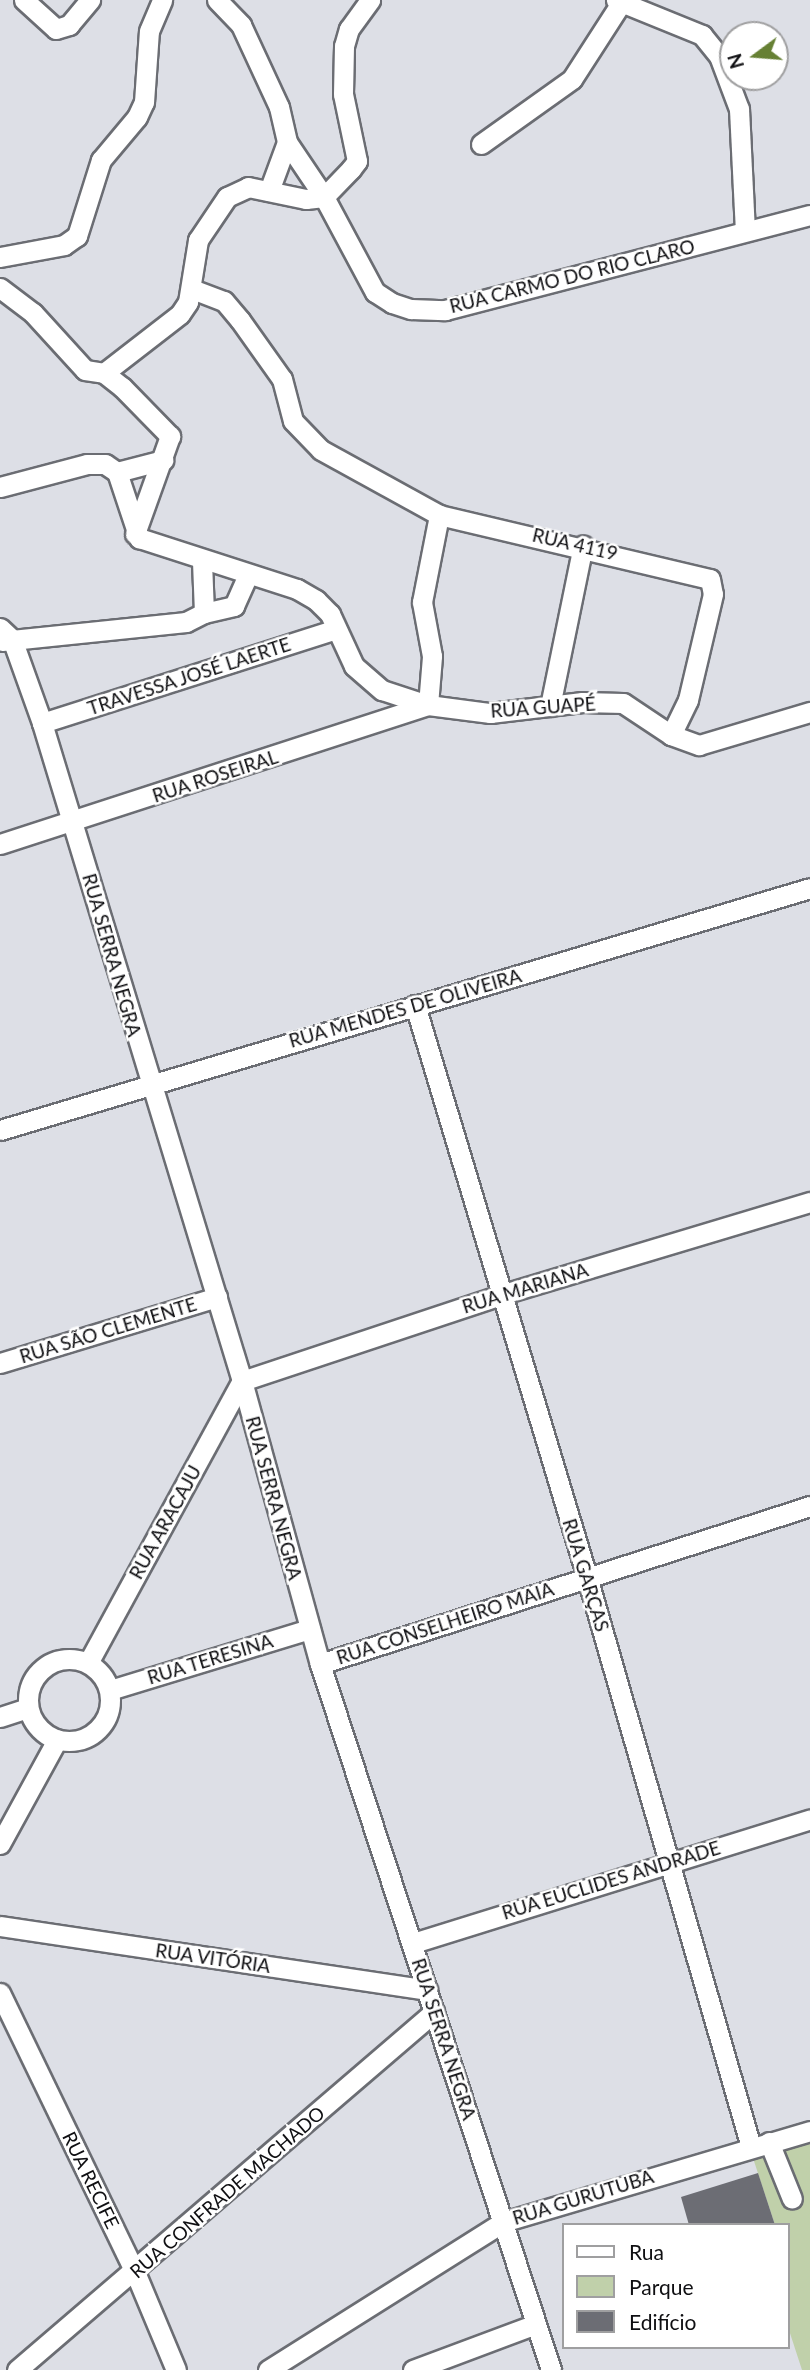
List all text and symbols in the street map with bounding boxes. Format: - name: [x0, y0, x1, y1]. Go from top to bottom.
- north arrow: [719, 21, 789, 91]
- text: N: [722, 51, 748, 72]
- street label: RUA CARMO DO RIO CLARO: [447, 234, 697, 318]
- street label: RUA 4119: [530, 523, 620, 565]
- street label: TRAVESSA JOSÉ LAERTE: [84, 632, 294, 720]
- street label: RUA GUAPÉ: [489, 692, 597, 722]
- street label: RUA ROSEIRAL: [149, 745, 281, 807]
- street label: RUA SERRA NEGRA: [78, 870, 146, 1040]
- street label: RUA MENDES DE OLIVEIRA: [286, 964, 524, 1052]
- street label: RUA MARIANA: [459, 1258, 591, 1318]
- street label: RUA SÃO CLEMENTE: [16, 1292, 200, 1368]
- street label: RUA SERRA NEGRA: [241, 1413, 307, 1583]
- street label: RUA ARACAJU: [124, 1460, 206, 1584]
- street label: RUA GARÇAS: [558, 1515, 614, 1635]
- street label: RUA CONSELHEIRO MAIA: [333, 1577, 557, 1669]
- street label: RUA TERESINA: [144, 1629, 276, 1689]
- street label: RUA EUCLIDES ANDRADE: [498, 1836, 724, 1924]
- street label: RUA VITÓRIA: [153, 1939, 273, 1977]
- street label: RUA SERRA NEGRA: [407, 1955, 481, 2123]
- street label: RUA CONFRADE MACHADO: [125, 2101, 329, 2283]
- street label: RUA RECIFE: [58, 2128, 124, 2232]
- street label: RUA GURUTUBA: [509, 2165, 657, 2229]
- legend: [562, 2223, 789, 2349]
- text: Rua: [629, 2239, 664, 2264]
- text: Parque: [629, 2274, 694, 2299]
- text: Edifício: [629, 2309, 696, 2334]

